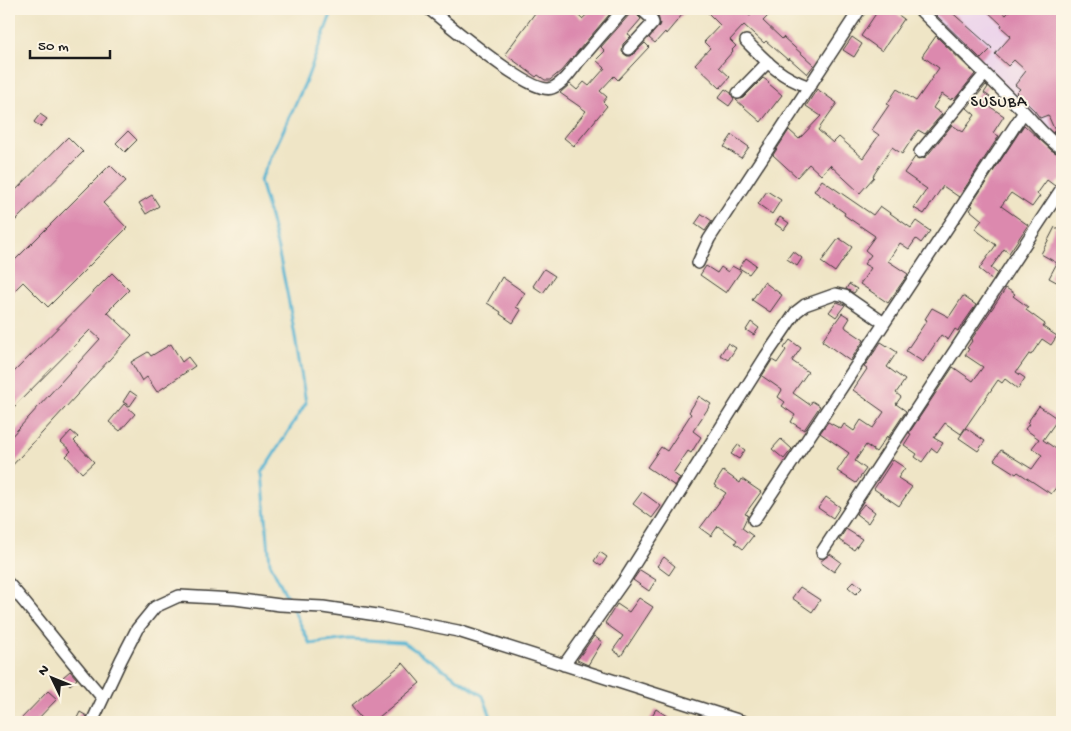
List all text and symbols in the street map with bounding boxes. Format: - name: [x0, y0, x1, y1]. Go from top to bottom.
- scale bar: [30, 28, 110, 60]
- text: 50 m: [38, 38, 69, 56]
- district label: SUSUBA: [971, 94, 1028, 113]
- north arrow: [28, 654, 78, 704]
- text: N: [35, 662, 54, 680]

